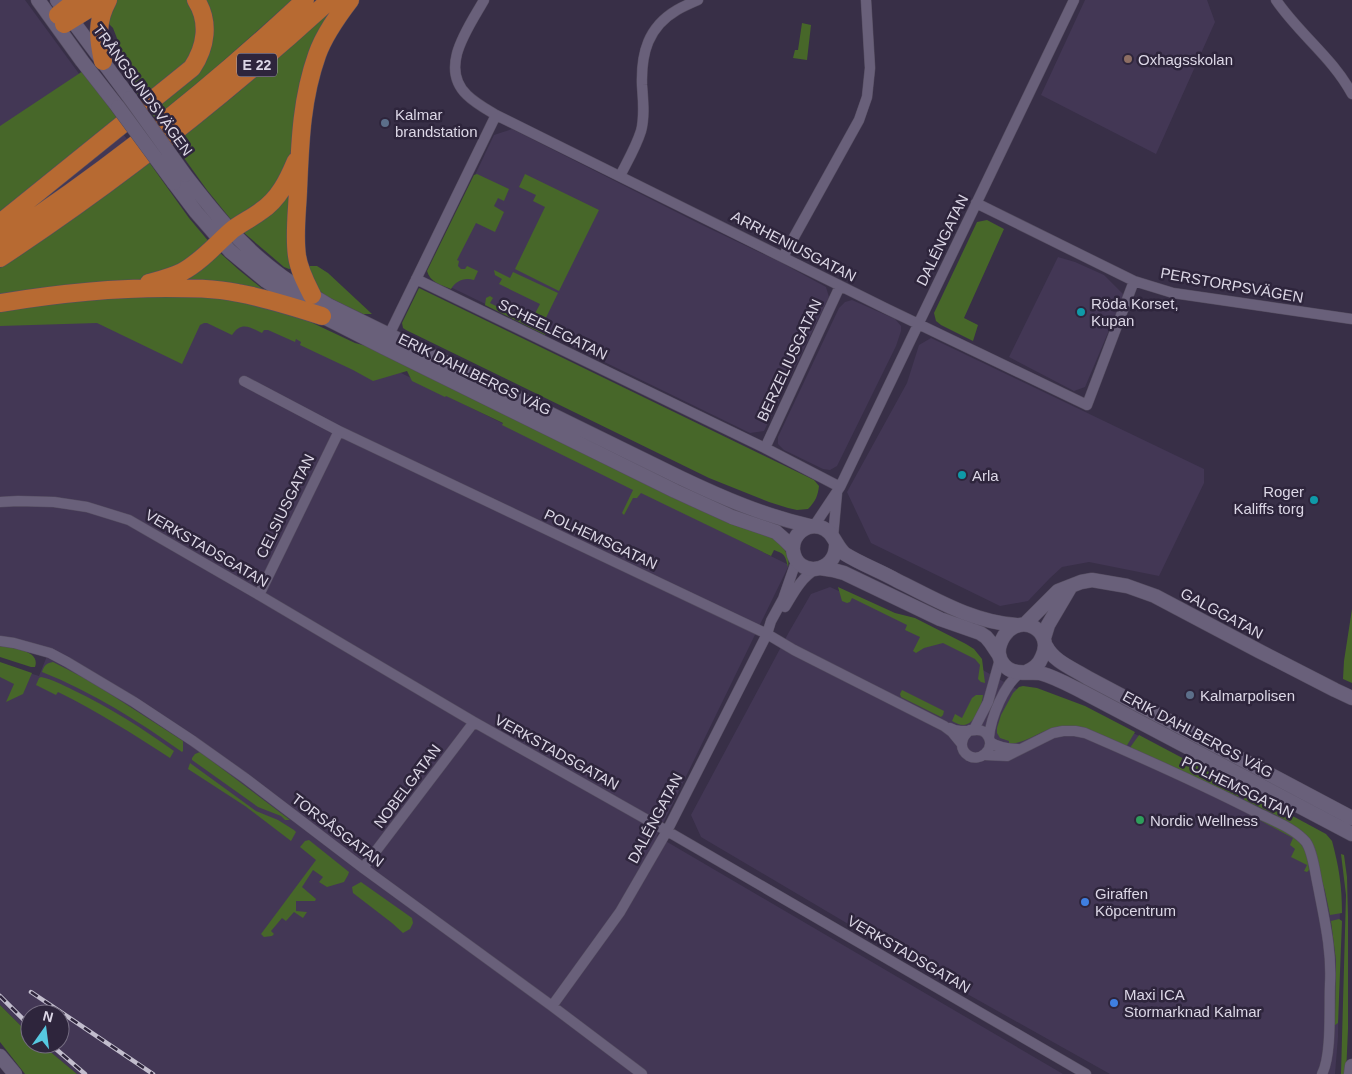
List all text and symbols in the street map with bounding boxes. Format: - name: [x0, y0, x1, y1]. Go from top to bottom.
- street label: TRÅNGSUNDSVÄGEN: [90, 21, 196, 159]
- place label: Oxhagsskolan: [1138, 51, 1233, 68]
- marker: Oxhagsskolan: [1122, 53, 1134, 65]
- road number: E 22: [237, 54, 277, 76]
- place label: Kalmar brandstation: [395, 106, 478, 140]
- marker: Kalmar brandstation: [379, 117, 391, 129]
- street label: DALÉNGATAN: [913, 192, 971, 288]
- street label: ARRHENIUSGATAN: [729, 207, 859, 285]
- street label: PERSTORPSVÄGEN: [1159, 264, 1305, 306]
- street label: SCHEELEGATAN: [496, 295, 610, 363]
- place label: Röda Korset, Kupan: [1091, 295, 1179, 329]
- street label: BERZELIUSGATAN: [753, 296, 825, 424]
- marker: Röda Korset, Kupan: [1075, 306, 1087, 318]
- street label: ERIK DAHLBERGS VÄG: [396, 330, 554, 418]
- street label: CELSIUSGATAN: [252, 451, 318, 561]
- place label: Arla: [972, 467, 999, 484]
- marker: Arla: [956, 469, 968, 481]
- place label: Roger Kaliffs torg: [1233, 483, 1304, 517]
- marker: Roger Kaliffs torg: [1308, 494, 1320, 506]
- street label: POLHEMSGATAN: [542, 505, 660, 573]
- street label: VERKSTADSGATAN: [142, 506, 272, 590]
- street label: GALGGATAN: [1178, 584, 1266, 642]
- street label: ERIK DAHLBERGS VÄG: [1120, 687, 1276, 781]
- place label: Kalmarpolisen: [1200, 687, 1295, 704]
- marker: Kalmarpolisen: [1184, 689, 1196, 701]
- street label: VERKSTADSGATAN: [492, 711, 622, 793]
- street label: NOBELGATAN: [370, 741, 444, 831]
- street label: POLHEMSGATAN: [1179, 752, 1297, 822]
- street label: DALÉNGATAN: [624, 770, 686, 866]
- street label: TORSÅSGATAN: [289, 790, 387, 870]
- place label: Nordic Wellness: [1150, 812, 1258, 829]
- marker: Nordic Wellness: [1134, 814, 1146, 826]
- place label: Giraffen Köpcentrum: [1095, 885, 1176, 919]
- marker: Giraffen Köpcentrum: [1079, 896, 1091, 908]
- street label: VERKSTADSGATAN: [844, 912, 974, 996]
- place label: Maxi ICA Stormarknad Kalmar: [1124, 986, 1262, 1020]
- marker: Maxi ICA Stormarknad Kalmar: [1108, 997, 1120, 1009]
- north arrow: [20, 1004, 70, 1054]
- text: N: [41, 1007, 55, 1025]

